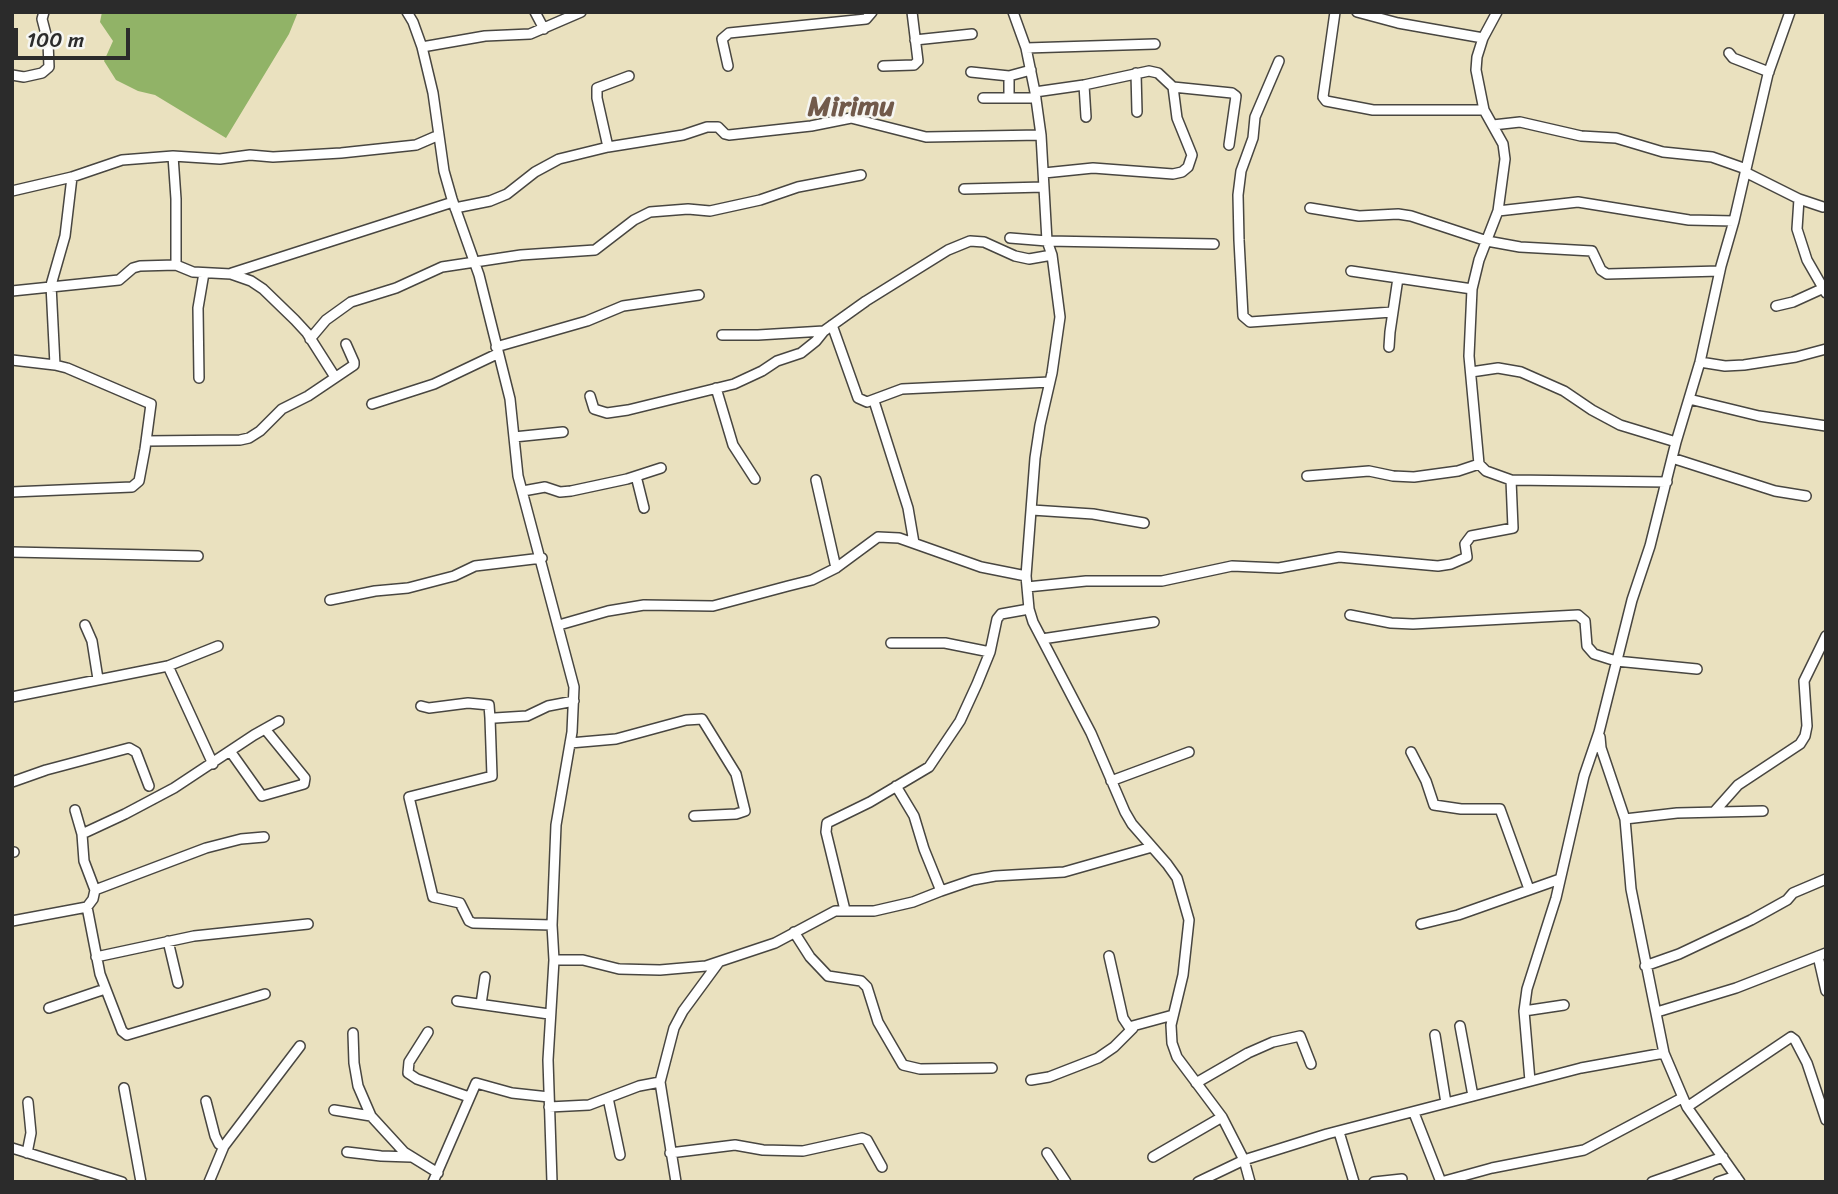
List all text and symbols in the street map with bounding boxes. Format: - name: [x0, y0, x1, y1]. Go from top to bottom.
- scale bar: [18, 14, 133, 58]
- text: 100 m: [27, 21, 84, 59]
- district label: Mirimu: [808, 91, 894, 125]

